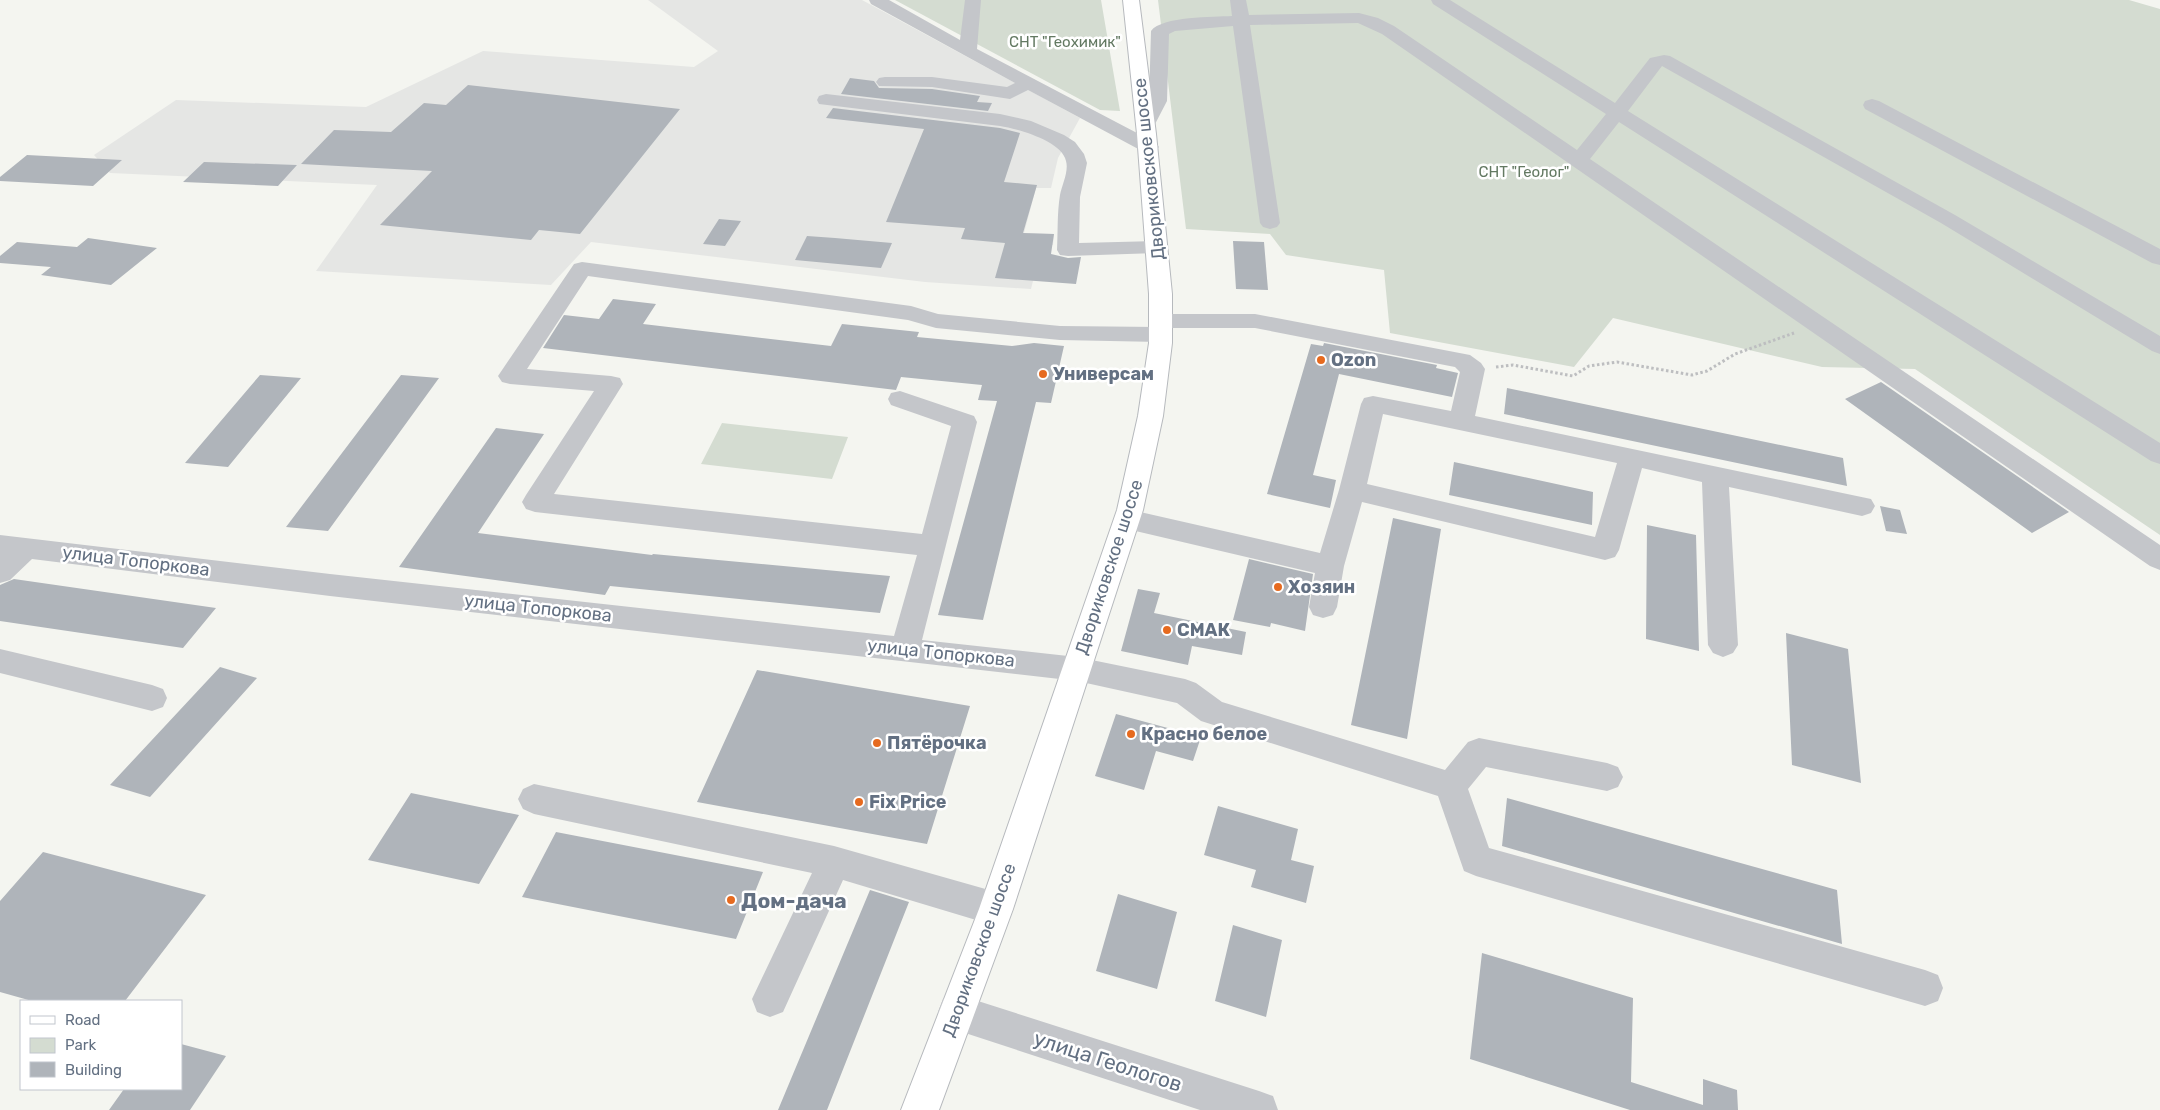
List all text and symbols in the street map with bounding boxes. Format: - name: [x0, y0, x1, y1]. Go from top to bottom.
- park label: СНТ "Геохимик": [1009, 33, 1121, 51]
- street label: Двориковское шоссе: [1128, 77, 1170, 261]
- park label: СНТ "Геолог": [1479, 163, 1569, 181]
- place label: Ozon: [1331, 349, 1376, 371]
- marker: Ozon: [1315, 354, 1327, 366]
- place label: Универсам: [1053, 363, 1154, 385]
- marker: Универсам: [1037, 368, 1049, 380]
- street label: Двориковское шоссе: [1070, 477, 1148, 657]
- street label: улица Топоркова: [61, 541, 211, 581]
- place label: Хозяин: [1288, 576, 1355, 598]
- marker: Хозяин: [1272, 581, 1284, 593]
- street label: улица Топоркова: [463, 589, 613, 627]
- place label: СМАК: [1177, 619, 1230, 641]
- marker: СМАК: [1161, 624, 1173, 636]
- street label: улица Топоркова: [866, 634, 1016, 672]
- place label: Красно белое: [1141, 723, 1267, 745]
- marker: Красно белое: [1125, 728, 1137, 740]
- place label: Пятёрочка: [887, 732, 987, 754]
- marker: Пятёрочка: [871, 737, 883, 749]
- place label: Fix Price: [869, 791, 947, 813]
- marker: Fix Price: [853, 796, 865, 808]
- street label: Двориковское шоссе: [937, 860, 1021, 1040]
- place label: Дом-дача: [741, 888, 847, 913]
- marker: Дом-дача: [725, 894, 737, 906]
- legend: [20, 1000, 182, 1090]
- text: Road: [65, 1011, 101, 1029]
- street label: улица Геологов: [1031, 1025, 1185, 1097]
- text: Park: [65, 1036, 96, 1054]
- text: Building: [65, 1061, 122, 1079]

